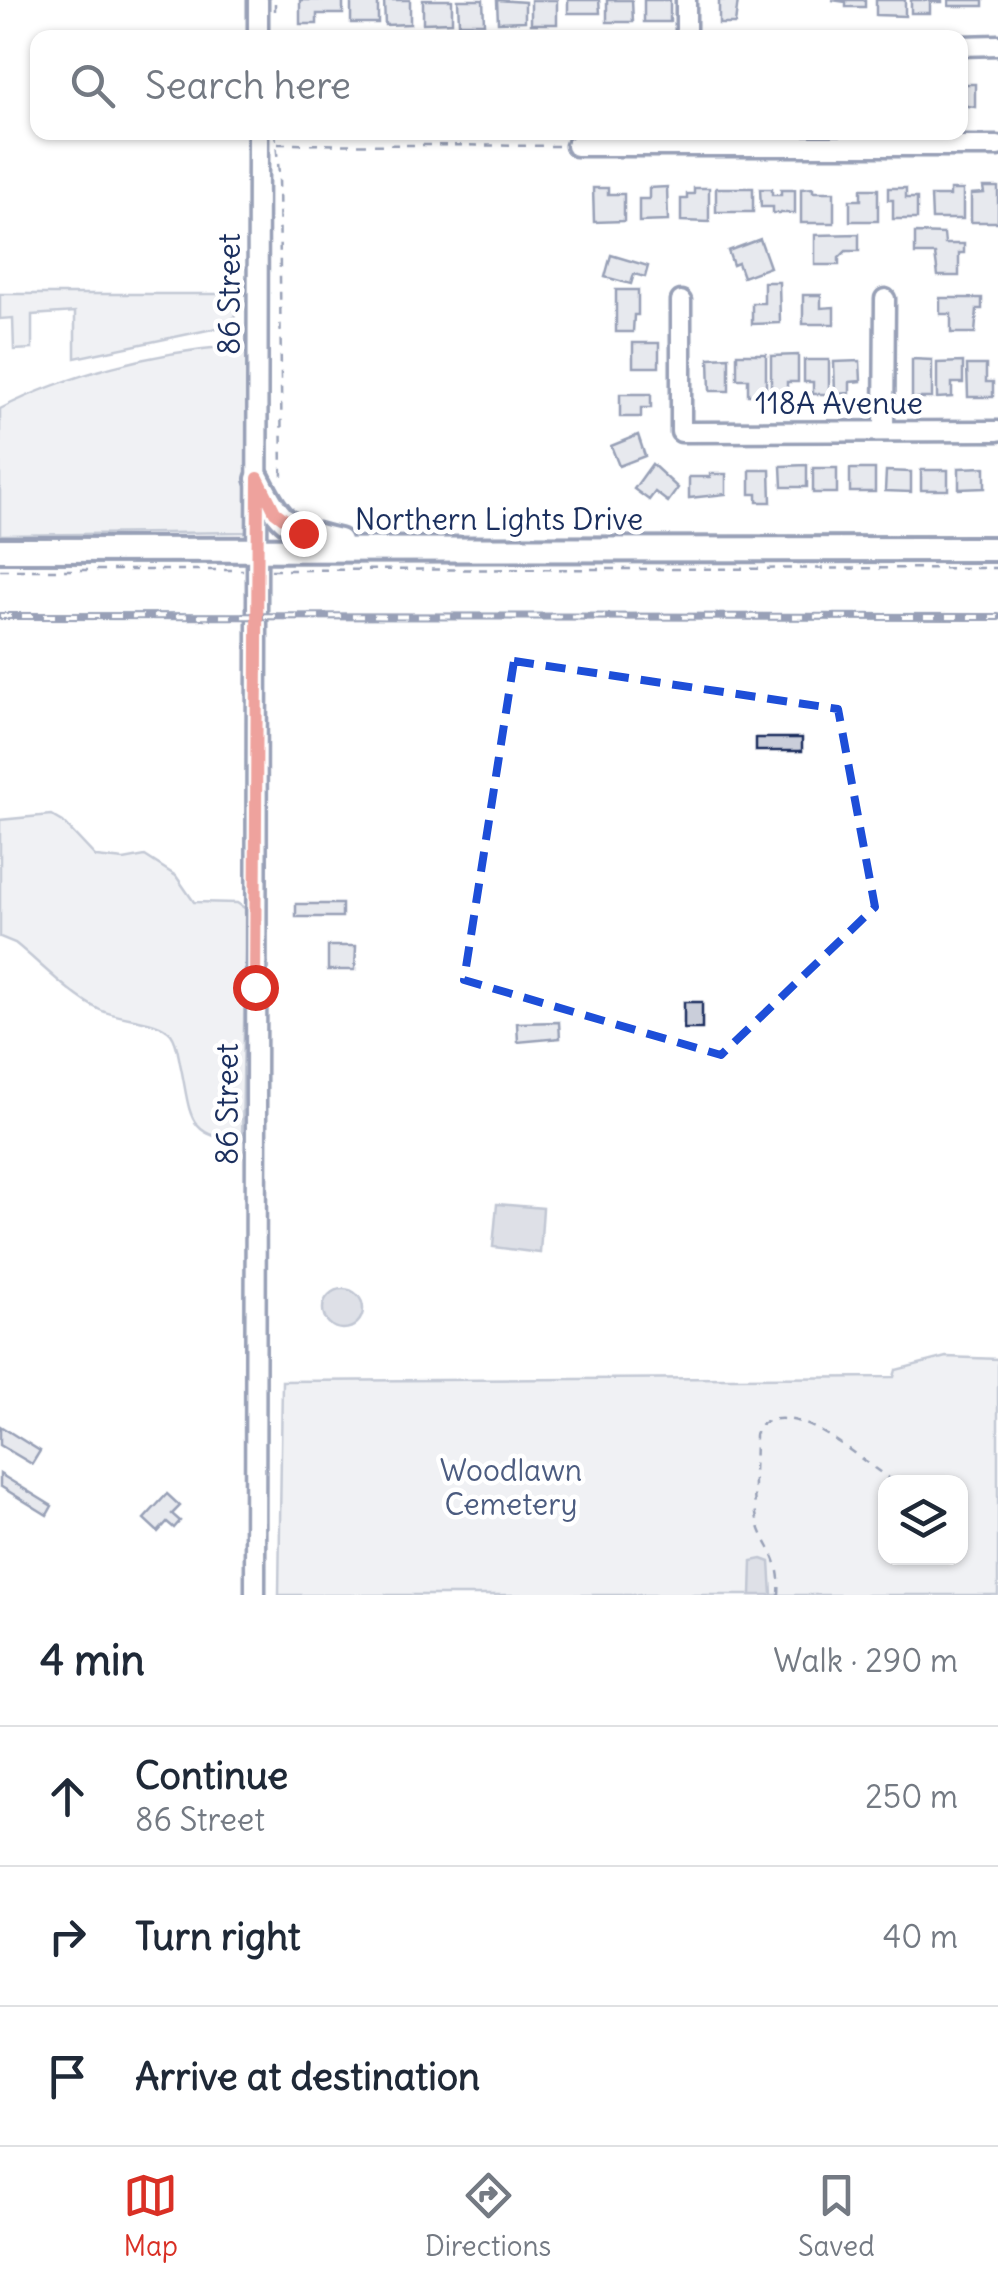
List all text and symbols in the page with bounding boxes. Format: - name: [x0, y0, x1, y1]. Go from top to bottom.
- search box: [30, 30, 968, 140]
- icon: search: [65, 58, 120, 113]
- text: Search here: [145, 62, 351, 109]
- street label: 86 Street: [210, 233, 248, 355]
- street label: 118A Avenue: [755, 384, 923, 422]
- street label: Northern Lights Drive: [355, 500, 643, 538]
- route end: [281, 511, 327, 557]
- route start: [233, 965, 279, 1011]
- street label: 86 Street: [208, 1043, 246, 1165]
- park label: Woodlawn Cemetery: [440, 1451, 582, 1523]
- map controls: [878, 1475, 968, 1565]
- button: layers: [878, 1475, 968, 1565]
- text: 4 min: [40, 1634, 145, 1686]
- text: Walk · 290 m: [773, 1640, 958, 1681]
- text: Continue: [135, 1752, 288, 1799]
- icon: ahead: [40, 1769, 95, 1824]
- text: 250 m: [865, 1776, 958, 1817]
- text: 86 Street: [135, 1799, 265, 1840]
- icon: right: [40, 1909, 95, 1964]
- text: Turn right: [135, 1913, 301, 1960]
- text: 40 m: [883, 1916, 958, 1957]
- icon: arrive: [40, 2049, 95, 2104]
- text: Arrive at destination: [135, 2053, 480, 2100]
- tab: Map: [123, 2168, 178, 2264]
- tab: Directions: [425, 2168, 551, 2264]
- tab: Saved: [798, 2168, 875, 2264]

